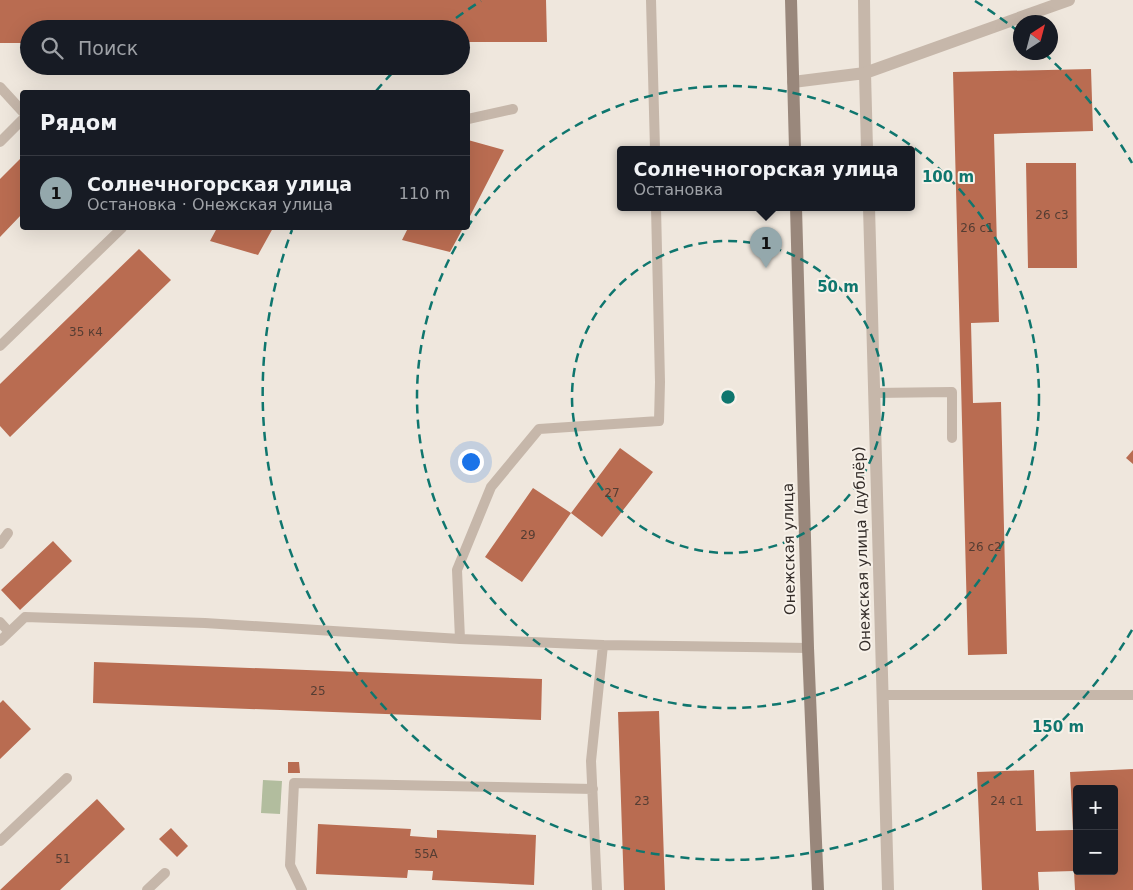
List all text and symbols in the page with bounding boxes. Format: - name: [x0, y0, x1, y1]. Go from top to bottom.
- north arrow: [1013, 15, 1058, 60]
- search box: [20, 20, 470, 75]
- icon: search: [38, 34, 66, 62]
- text: Поиск: [78, 37, 138, 59]
- text: Рядом: [40, 111, 117, 135]
- popup: [617, 146, 915, 211]
- text: Солнечногорская улица: [633, 158, 899, 180]
- text: 100 m: [922, 168, 974, 186]
- text: Солнечногорская улица: [87, 173, 352, 195]
- text: Остановка: [633, 180, 723, 199]
- text: 1: [50, 184, 62, 203]
- text: 110 m: [399, 184, 450, 203]
- text: Остановка · Онежская улица: [87, 195, 333, 214]
- house number: 26 с3: [1035, 208, 1069, 222]
- house number: 26 с1: [960, 221, 994, 235]
- pin: 1: [750, 227, 782, 268]
- text: 50 m: [817, 278, 859, 296]
- house number: 35 к4: [69, 325, 103, 339]
- centre of rings: [719, 388, 737, 406]
- street label: Онежская улица (дублёр): [849, 446, 875, 652]
- your location: [458, 449, 484, 475]
- street label: Онежская улица: [779, 483, 799, 615]
- house number: 27: [604, 486, 620, 500]
- house number: 29: [520, 528, 536, 542]
- house number: 26 с2: [968, 540, 1002, 554]
- house number: 25: [310, 684, 326, 698]
- text: 150 m: [1032, 718, 1084, 736]
- map controls: [1073, 785, 1118, 875]
- button: +: [1073, 785, 1118, 830]
- house number: 23: [634, 794, 650, 808]
- house number: 24 с1: [990, 794, 1024, 808]
- button: −: [1073, 830, 1118, 875]
- house number: 55А: [414, 847, 439, 861]
- house number: 51: [55, 852, 71, 866]

